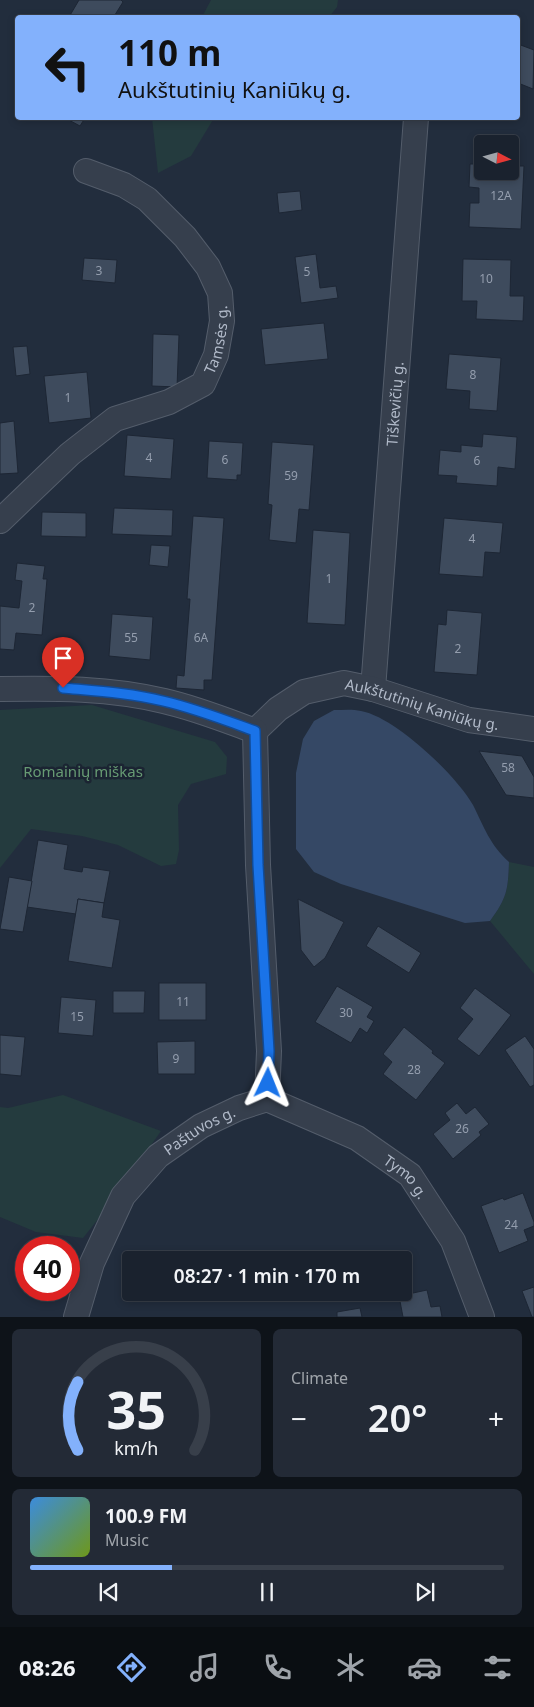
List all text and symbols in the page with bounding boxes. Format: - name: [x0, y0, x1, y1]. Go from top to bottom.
- text: 110 m: [118, 29, 221, 76]
- icon: left: [35, 35, 100, 100]
- text: Aukštutinių Kaniūkų g.: [118, 74, 351, 104]
- north arrow: [474, 135, 519, 180]
- map controls: [474, 135, 519, 180]
- house number: 12A: [490, 187, 512, 204]
- house number: 3: [96, 262, 103, 279]
- house number: 5: [304, 263, 311, 280]
- house number: 10: [479, 270, 493, 287]
- street label: Tamsės g.: [199, 305, 232, 377]
- street label: Tiškevičių g.: [381, 361, 408, 447]
- house number: 8: [470, 366, 477, 383]
- house number: 1: [65, 389, 71, 406]
- house number: 4: [146, 449, 153, 466]
- house number: 6: [222, 451, 229, 468]
- house number: 6: [474, 452, 481, 469]
- house number: 59: [284, 467, 298, 484]
- house number: 4: [469, 530, 476, 547]
- house number: 1: [326, 570, 332, 587]
- house number: 2: [29, 599, 36, 616]
- house number: 55: [124, 629, 138, 646]
- house number: 6A: [194, 629, 209, 646]
- pin: [42, 637, 84, 688]
- house number: 2: [455, 640, 462, 657]
- icon: arrive: [49, 644, 77, 672]
- street label: Aukštutinių Kaniūkų g.: [344, 674, 500, 734]
- house number: 58: [501, 759, 515, 776]
- park label: Romainių miškas: [23, 761, 143, 781]
- house number: 11: [176, 993, 190, 1010]
- house number: 30: [339, 1004, 353, 1021]
- house number: 15: [70, 1008, 84, 1025]
- house number: 9: [173, 1050, 180, 1067]
- position arrow: [241, 1056, 293, 1108]
- house number: 28: [407, 1061, 421, 1078]
- street label: Paštuvos g.: [159, 1101, 238, 1159]
- house number: 26: [455, 1120, 469, 1137]
- street label: Tymo g.: [380, 1150, 433, 1202]
- house number: 24: [504, 1216, 518, 1233]
- speed limit sign: 40: [15, 1236, 80, 1301]
- text: 08:27 · 1 min · 170 m: [174, 1263, 360, 1289]
- text: Climate: [291, 1367, 348, 1389]
- text: 35: [107, 1373, 166, 1444]
- text: 20°: [368, 1391, 427, 1443]
- text: −: [291, 1399, 307, 1437]
- text: +: [488, 1399, 504, 1437]
- text: km/h: [115, 1436, 158, 1460]
- text: 100.9 FM: [105, 1503, 187, 1529]
- text: Music: [105, 1529, 149, 1551]
- icon: previous: [95, 1578, 123, 1606]
- icon: pause: [253, 1578, 281, 1606]
- icon: next: [411, 1578, 439, 1606]
- icon: directions: [114, 1650, 149, 1685]
- icon: music: [187, 1650, 222, 1685]
- icon: phone: [260, 1650, 295, 1685]
- icon: climate: [333, 1650, 368, 1685]
- icon: car: [407, 1650, 442, 1685]
- icon: filters: [480, 1650, 515, 1685]
- text: 08:26: [19, 1652, 76, 1682]

